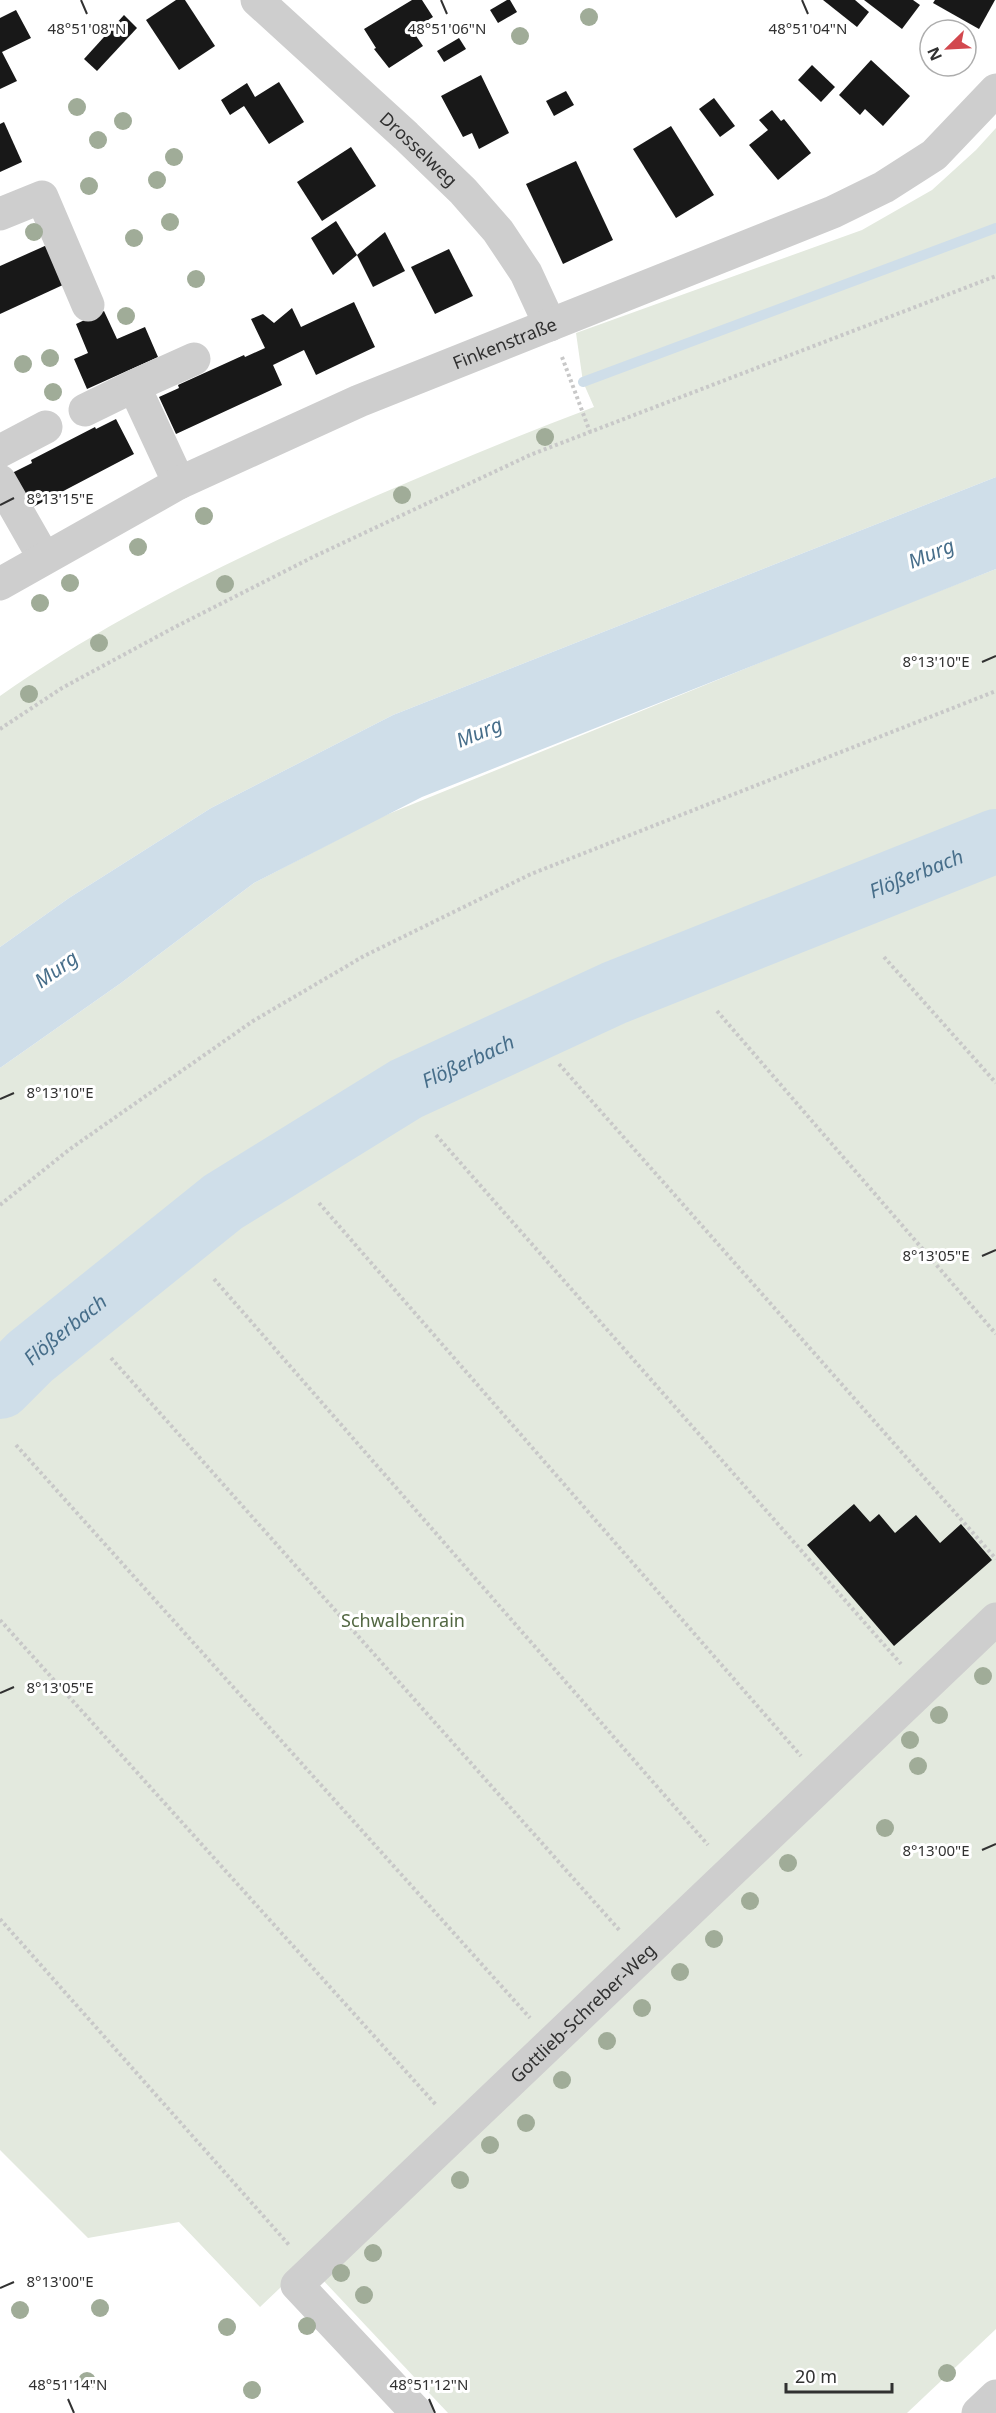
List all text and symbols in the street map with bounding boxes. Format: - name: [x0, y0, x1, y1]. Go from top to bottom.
- text: 48°51'08"N: [48, 18, 126, 38]
- text: 48°51'06"N: [408, 18, 486, 38]
- text: 48°51'04"N: [769, 18, 847, 38]
- north arrow: [918, 18, 978, 78]
- text: N: [922, 44, 947, 65]
- street label: Drosselweg: [375, 106, 463, 192]
- street label: Finkenstraße: [449, 311, 560, 374]
- text: 8°13'15"E: [26, 488, 94, 508]
- water label: Murg: [904, 531, 959, 574]
- text: 8°13'10"E: [902, 651, 970, 671]
- water label: Murg: [452, 710, 507, 753]
- water label: Flößerbach: [865, 842, 967, 904]
- water label: Murg: [29, 944, 84, 994]
- water label: Flößerbach: [417, 1027, 518, 1094]
- text: 8°13'10"E: [26, 1082, 94, 1102]
- text: 8°13'05"E: [902, 1245, 970, 1265]
- water label: Flößerbach: [17, 1287, 112, 1370]
- park label: Schwalbenrain: [341, 1608, 465, 1632]
- text: 8°13'05"E: [26, 1677, 94, 1697]
- text: 8°13'00"E: [902, 1840, 970, 1860]
- street label: Gottlieb-Schreber-Weg: [505, 1938, 661, 2088]
- text: 8°13'00"E: [26, 2271, 94, 2291]
- scale bar: [786, 2356, 892, 2394]
- text: 20 m: [795, 2364, 837, 2388]
- text: 48°51'14"N: [29, 2374, 107, 2394]
- text: 48°51'12"N: [390, 2374, 468, 2394]

